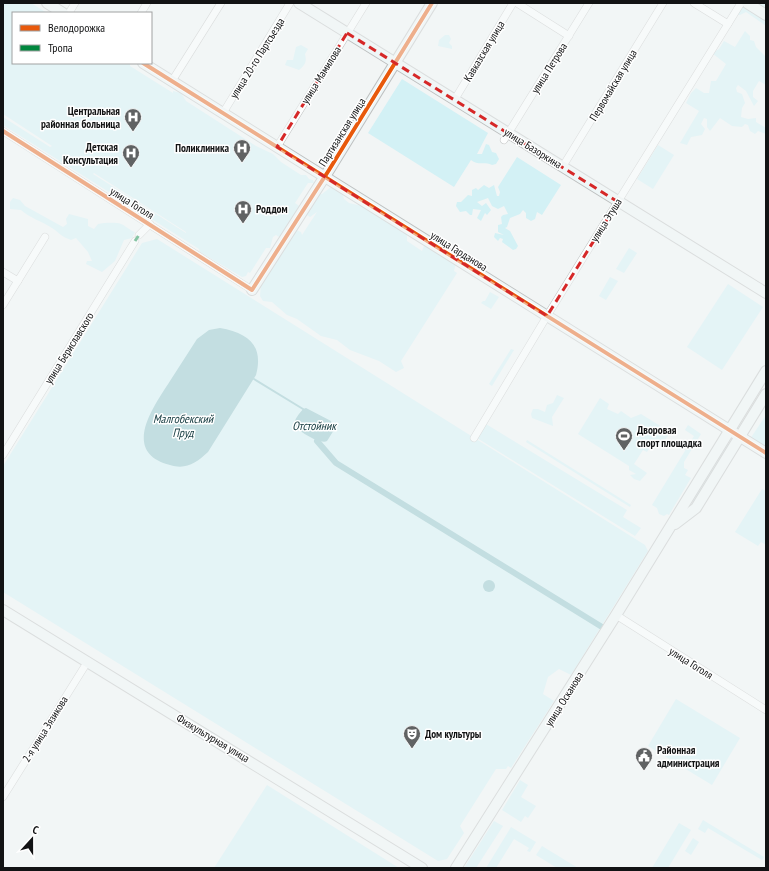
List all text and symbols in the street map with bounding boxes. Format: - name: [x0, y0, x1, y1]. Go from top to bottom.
- legend: [12, 12, 152, 64]
- street label: улица 20-го Партсъезда: [227, 15, 287, 101]
- street label: Кавказская улица: [460, 18, 508, 84]
- text: Велодорожка: [48, 20, 105, 35]
- text: Тропа: [48, 40, 73, 55]
- street label: улица Петрова: [528, 40, 570, 96]
- street label: улица Мамилова: [298, 44, 344, 106]
- street label: Первомайская улица: [586, 47, 640, 123]
- street label: Партизанская улица: [315, 95, 369, 169]
- place label: Центральная районная больница: [41, 104, 120, 131]
- hospital icon: Центральная районная больница: [123, 107, 143, 132]
- street label: улица Базоркина: [501, 125, 565, 171]
- hospital icon: Поликлиника: [232, 138, 252, 163]
- place label: Детская Консультация: [63, 140, 118, 167]
- place label: Поликлиника: [175, 141, 229, 155]
- hospital icon: Детская Консультация: [121, 143, 141, 168]
- street label: улица Гоголя: [107, 184, 157, 222]
- street label: улица Этуша: [587, 196, 625, 244]
- hospital icon: Роддом: [233, 199, 253, 224]
- place label: Роддом: [256, 202, 288, 216]
- street label: улица Гарданова: [428, 228, 490, 274]
- street label: улица Бериславского: [41, 309, 97, 386]
- water label: Малгобекский Пруд: [153, 411, 215, 440]
- water label: Отстойник: [292, 418, 337, 433]
- place label: Дворовая спорт площадка: [637, 423, 702, 450]
- sports icon: Дворовая спорт площадка: [614, 426, 634, 451]
- street label: улица Гоголя: [666, 644, 716, 682]
- street label: улица Осканова: [542, 669, 586, 729]
- street label: 2-я улица Зязикова: [19, 693, 71, 765]
- street label: Физкультурная улица: [174, 711, 252, 765]
- theatre icon: Дом культуры: [402, 724, 422, 749]
- place label: Дом культуры: [425, 727, 482, 741]
- place label: Районная администрация: [657, 743, 720, 770]
- public building icon: Районная администрация: [634, 746, 654, 771]
- north arrow: [12, 819, 52, 859]
- text: С: [31, 822, 40, 837]

